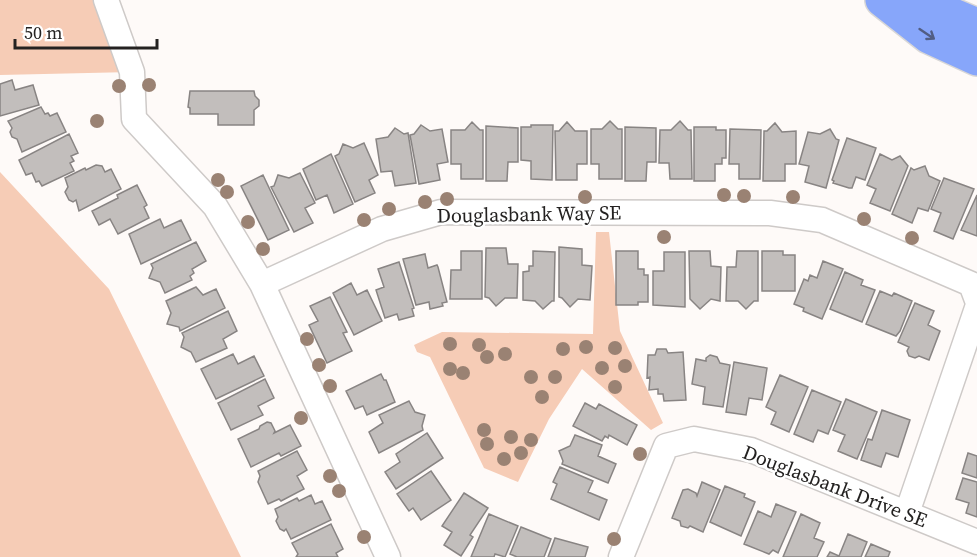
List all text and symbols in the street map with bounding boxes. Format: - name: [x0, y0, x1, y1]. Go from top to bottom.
- scale bar: [15, 12, 158, 50]
- text: 50 m: [24, 20, 62, 45]
- one-way arrow: [918, 28, 934, 40]
- street label: Douglasbank Way SE: [436, 198, 622, 230]
- street label: Douglasbank Drive SE: [739, 438, 931, 534]

